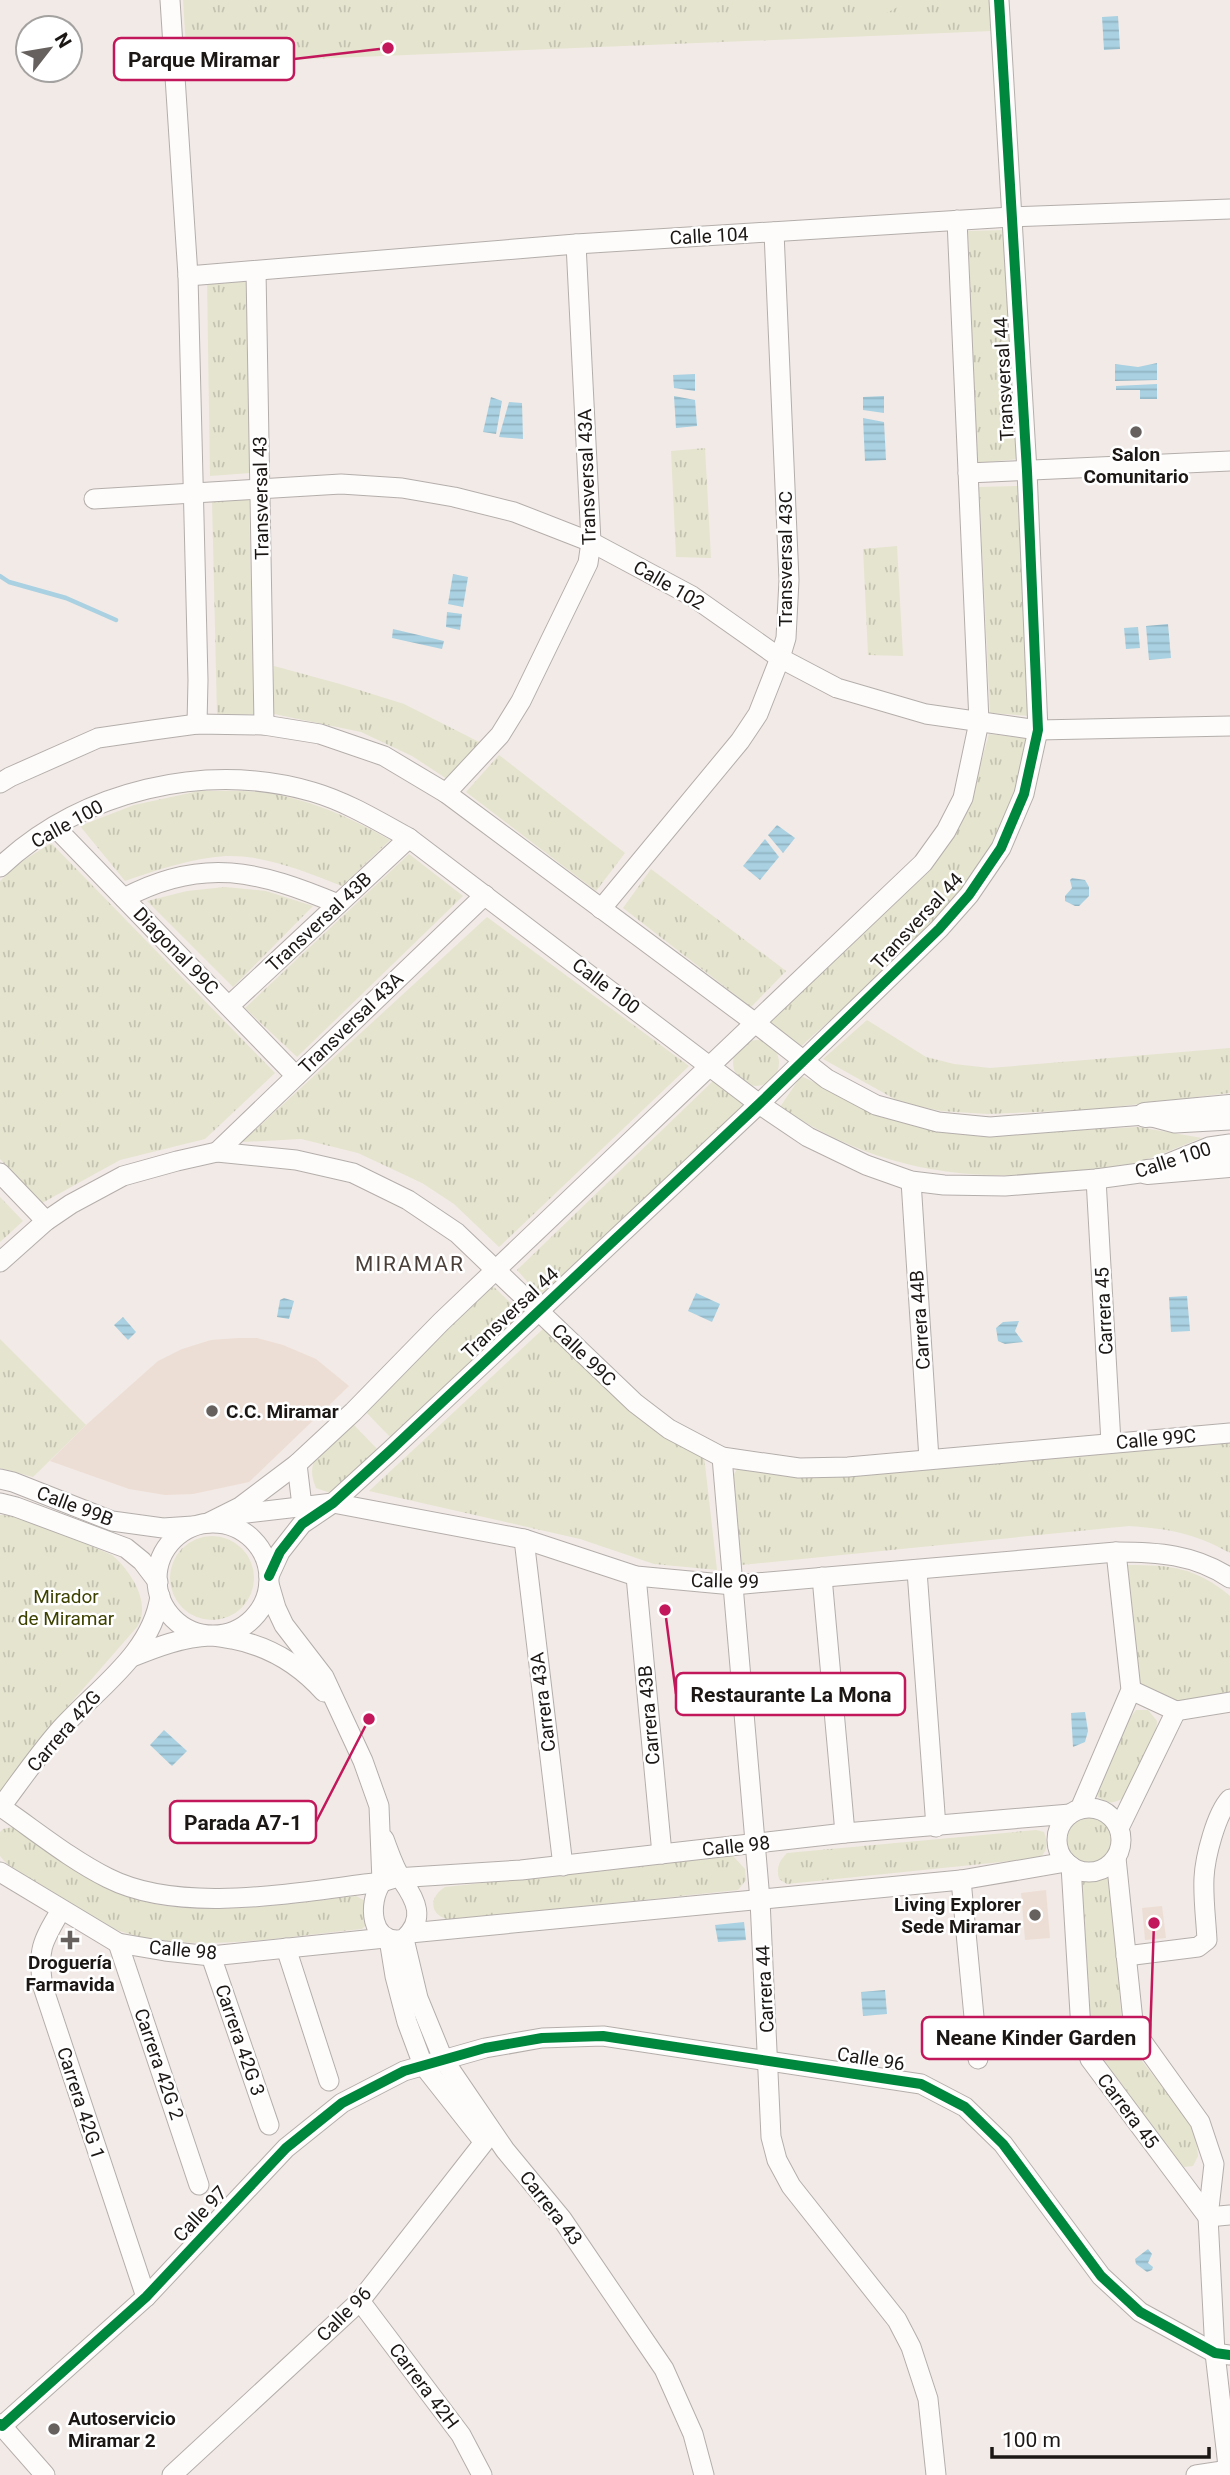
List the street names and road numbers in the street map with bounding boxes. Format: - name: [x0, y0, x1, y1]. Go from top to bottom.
- street label: Calle 104: [669, 222, 749, 250]
- street label: Transversal 44: [989, 316, 1019, 441]
- street label: Transversal 43A: [573, 408, 601, 545]
- street label: Transversal 43: [248, 436, 274, 560]
- street label: Transversal 43C: [774, 491, 797, 627]
- street label: Calle 102: [629, 555, 709, 615]
- street label: Calle 100: [27, 795, 107, 853]
- street label: Transversal 43B: [262, 867, 376, 977]
- street label: Transversal 44: [866, 868, 968, 974]
- street label: Diagonal 99C: [129, 902, 223, 1000]
- street label: Calle 100: [568, 953, 644, 1019]
- street label: Transversal 43A: [294, 967, 408, 1079]
- street label: Calle 100: [1132, 1137, 1214, 1183]
- street label: Transversal 44: [457, 1262, 563, 1364]
- street label: Carrera 45: [1090, 1266, 1118, 1356]
- street label: Carrera 44B: [905, 1269, 935, 1371]
- street label: Calle 99C: [547, 1319, 621, 1391]
- street label: Calle 99C: [1115, 1424, 1197, 1454]
- street label: Calle 99B: [34, 1481, 116, 1531]
- street label: Calle 99: [691, 1569, 759, 1593]
- street label: Carrera 43A: [525, 1650, 561, 1753]
- street label: Carrera 43B: [633, 1664, 665, 1766]
- street label: Carrera 42G: [22, 1685, 106, 1777]
- street label: Calle 98: [701, 1831, 771, 1861]
- street label: Calle 98: [148, 1936, 218, 1964]
- street label: Carrera 44: [751, 1944, 779, 2034]
- street label: Carrera 42G 3: [210, 1981, 270, 2099]
- street label: Carrera 42G 2: [129, 2005, 189, 2123]
- street label: Calle 96: [836, 2042, 906, 2076]
- street label: Carrera 42G 1: [52, 2044, 110, 2162]
- street label: Carrera 45: [1092, 2069, 1164, 2153]
- street label: Carrera 43: [515, 2166, 587, 2250]
- street label: Calle 97: [168, 2181, 232, 2247]
- street label: Calle 96: [312, 2282, 376, 2346]
- street label: Carrera 42H: [384, 2339, 464, 2433]

